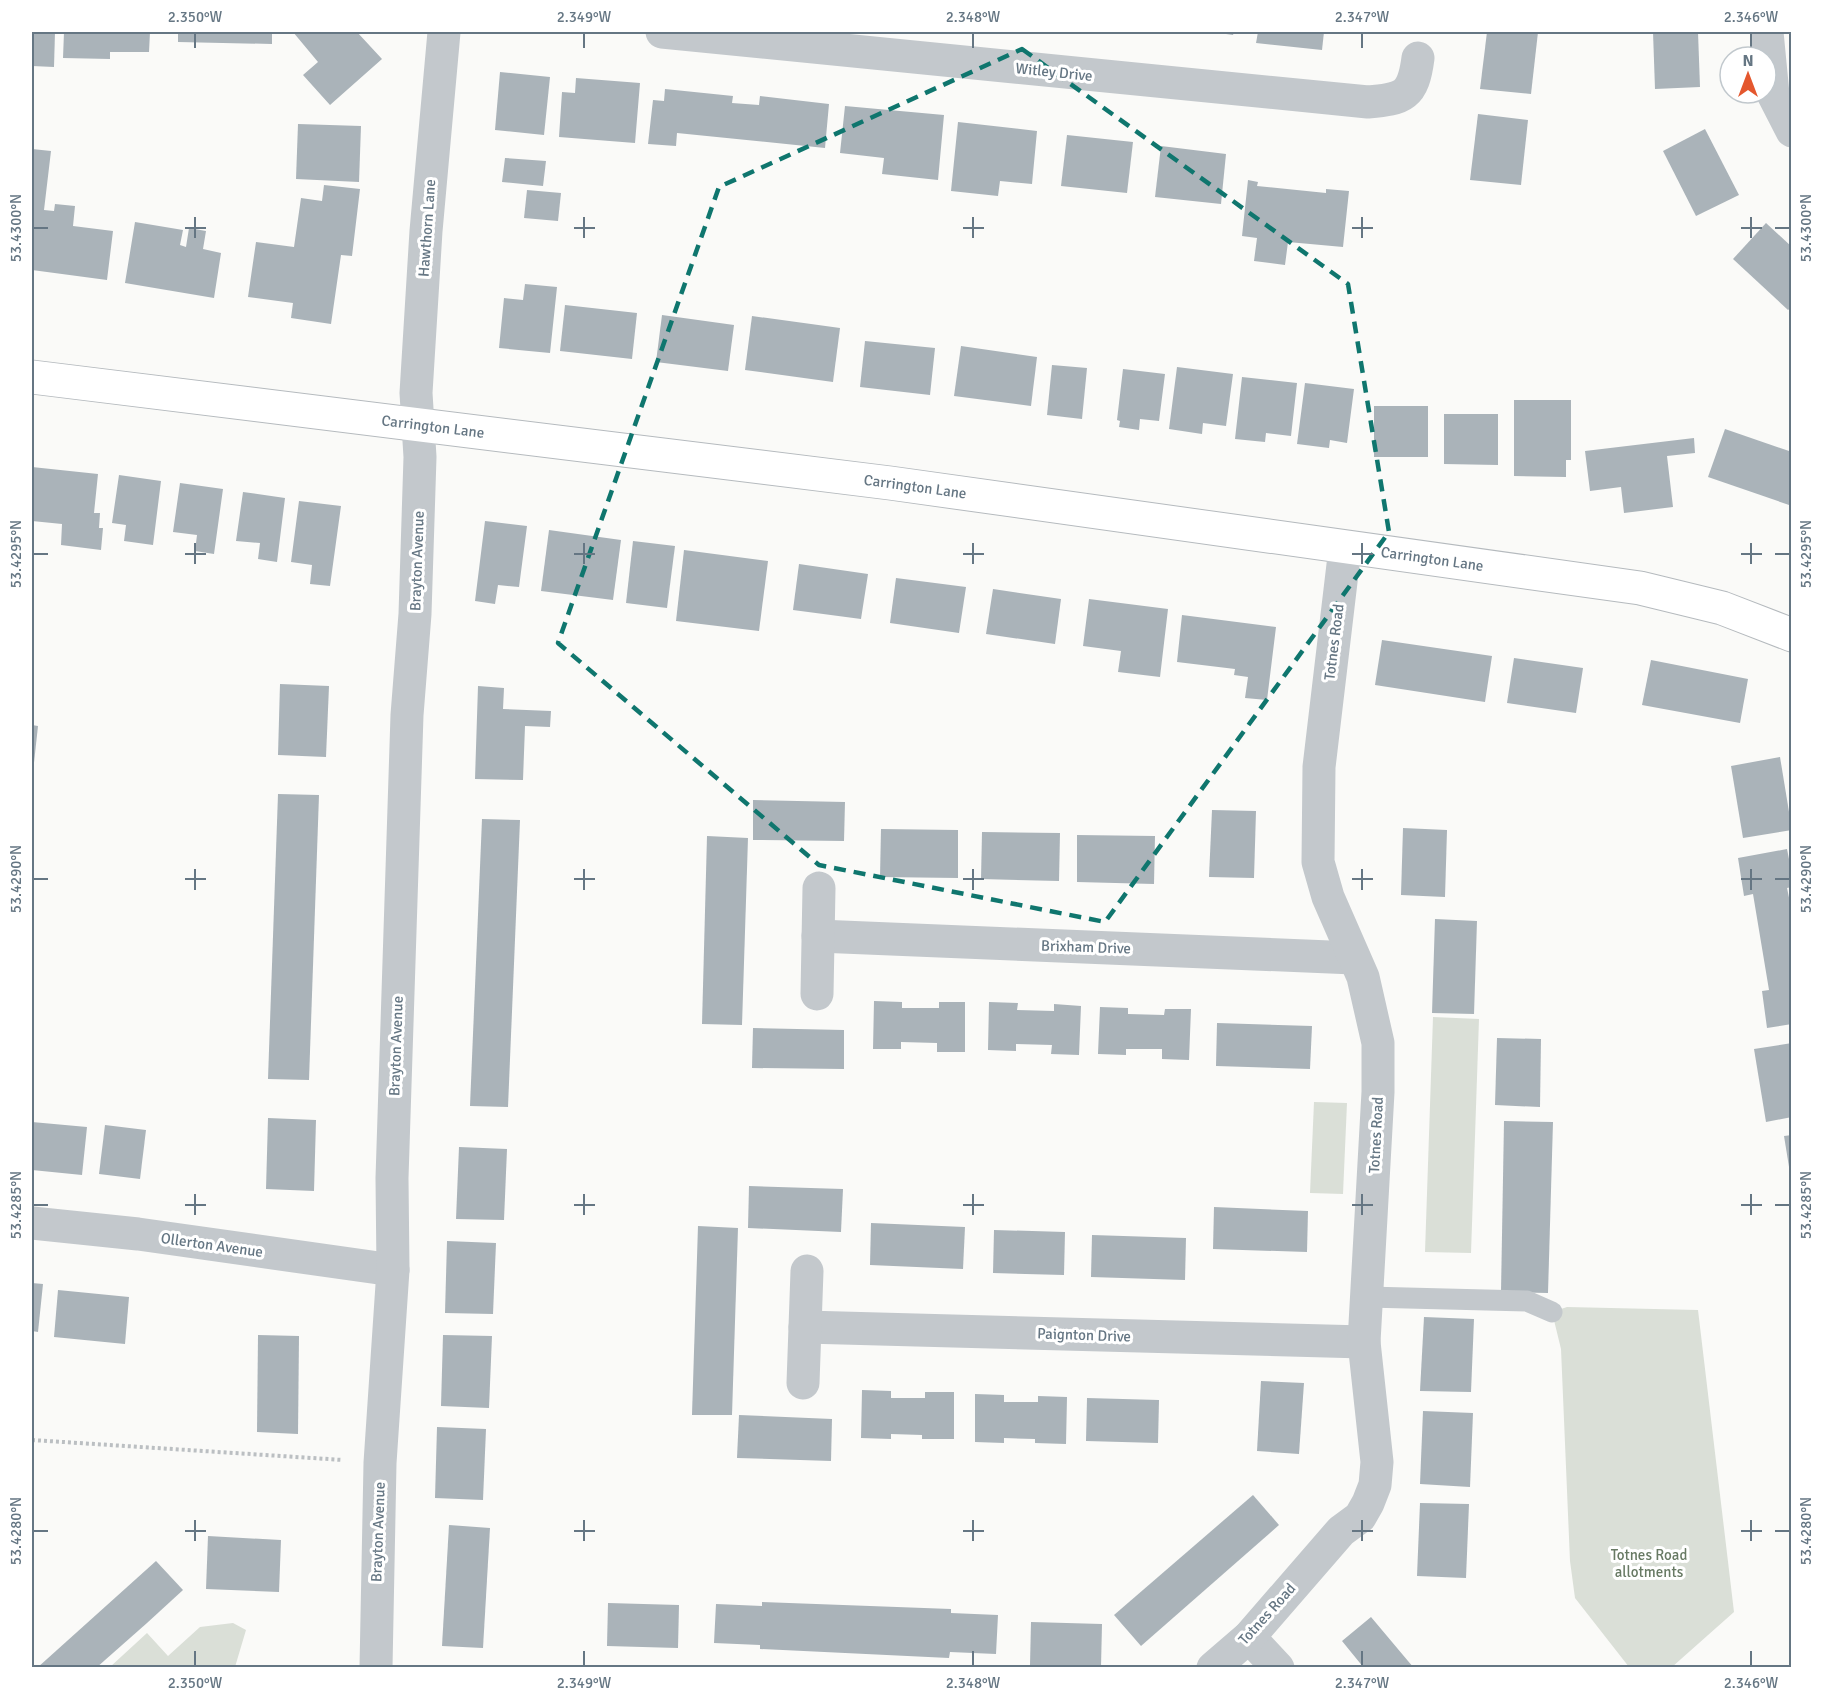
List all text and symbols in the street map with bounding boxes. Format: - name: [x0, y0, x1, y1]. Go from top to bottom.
- text: 2.350°W: [168, 8, 223, 26]
- text: 2.349°W: [557, 8, 612, 26]
- text: 2.348°W: [946, 8, 1001, 26]
- text: 2.347°W: [1335, 8, 1390, 26]
- text: 2.346°W: [1724, 8, 1779, 26]
- north arrow: [1718, 45, 1778, 105]
- text: N: [1742, 51, 1754, 71]
- street label: Witley Drive: [1015, 59, 1093, 85]
- street label: Hawthorn Lane: [415, 179, 439, 277]
- text: 53.4300°N: [7, 194, 25, 262]
- text: 53.4300°N: [1797, 194, 1815, 262]
- street label: Carrington Lane: [380, 411, 485, 442]
- street label: Carrington Lane: [863, 471, 968, 503]
- street label: Brayton Avenue: [406, 511, 428, 611]
- text: 53.4295°N: [7, 520, 25, 588]
- text: 53.4295°N: [1797, 520, 1815, 588]
- street label: Carrington Lane: [1380, 543, 1485, 575]
- street label: Totnes Road: [1320, 603, 1348, 681]
- text: 53.4290°N: [7, 845, 25, 913]
- text: 53.4290°N: [1797, 845, 1815, 913]
- street label: Brixham Drive: [1041, 936, 1131, 958]
- street label: Brayton Avenue: [385, 996, 407, 1096]
- street label: Totnes Road: [1365, 1096, 1387, 1174]
- text: 53.4285°N: [7, 1171, 25, 1239]
- text: 53.4285°N: [1797, 1171, 1815, 1239]
- street label: Ollerton Avenue: [160, 1229, 264, 1261]
- street label: Paignton Drive: [1037, 1324, 1131, 1346]
- street label: Brayton Avenue: [367, 1482, 389, 1582]
- text: 53.4280°N: [7, 1497, 25, 1565]
- text: 53.4280°N: [1797, 1497, 1815, 1565]
- park label: Totnes Road allotments: [1611, 1546, 1687, 1581]
- street label: Totnes Road: [1235, 1579, 1299, 1649]
- text: 2.350°W: [168, 1674, 223, 1692]
- text: 2.349°W: [557, 1674, 612, 1692]
- text: 2.348°W: [946, 1674, 1001, 1692]
- text: 2.347°W: [1335, 1674, 1390, 1692]
- text: 2.346°W: [1724, 1674, 1779, 1692]

